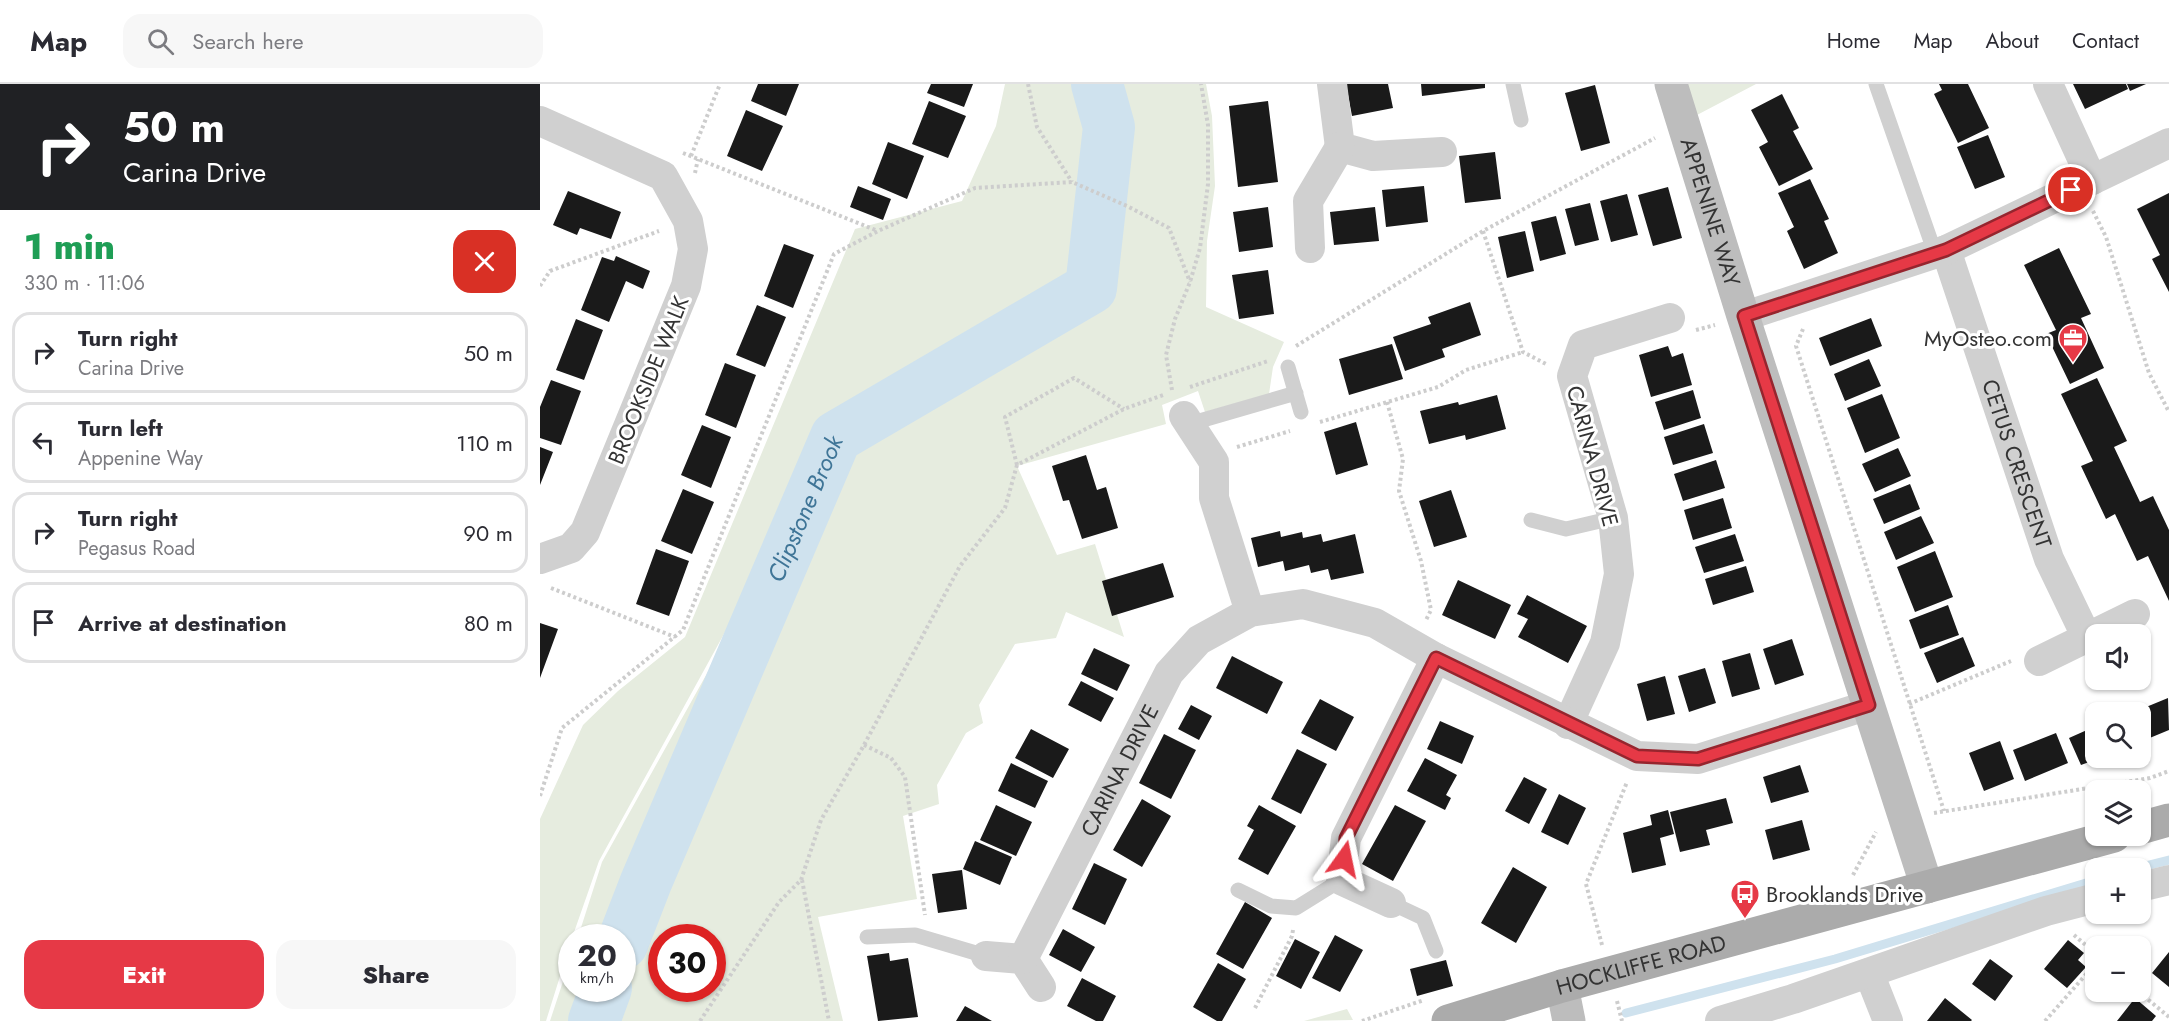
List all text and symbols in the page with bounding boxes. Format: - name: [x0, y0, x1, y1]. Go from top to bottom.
- search box: [123, 14, 543, 68]
- text: Map: [30, 21, 87, 62]
- icon: search: [144, 25, 177, 58]
- text: Search here: [192, 25, 304, 57]
- text: Home: [1827, 26, 1880, 56]
- text: Map: [1913, 26, 1953, 56]
- text: About: [1986, 26, 2039, 56]
- text: Contact: [2072, 26, 2139, 56]
- text: 50 m: [123, 97, 225, 158]
- icon: right: [24, 108, 102, 186]
- street label: APPENINE WAY: [1673, 134, 1749, 291]
- text: Carina Drive: [123, 153, 266, 192]
- pin: [2045, 164, 2096, 215]
- icon: arrive: [2054, 173, 2087, 206]
- text: 1 min: [24, 220, 115, 272]
- button: close: [453, 230, 516, 293]
- text: 330 m · 11:06: [24, 269, 145, 298]
- street label: BROOKSIDE WALK: [600, 290, 697, 469]
- text: Turn right: [78, 322, 178, 354]
- place label: MyOsteo.com: [1924, 322, 2052, 354]
- office icon: MyOsteo.com: [2057, 322, 2089, 364]
- icon: right: [27, 336, 60, 369]
- text: 50 m: [464, 337, 513, 369]
- text: Carina Drive: [78, 354, 184, 383]
- street label: CETUS CRESCENT: [1974, 375, 2060, 553]
- street label: CARINA DRIVE: [1559, 382, 1627, 530]
- text: Turn left: [78, 412, 163, 444]
- icon: left: [27, 426, 60, 459]
- text: 110 m: [456, 427, 513, 459]
- water label: Clipstone Brook: [758, 429, 852, 588]
- text: Appenine Way: [78, 444, 203, 473]
- text: Turn right: [78, 502, 178, 534]
- icon: right: [27, 516, 60, 549]
- text: 90 m: [463, 517, 513, 549]
- text: Pegasus Road: [78, 534, 195, 563]
- icon: arrive: [27, 606, 60, 639]
- text: Arrive at destination: [78, 607, 287, 639]
- text: 80 m: [464, 607, 513, 639]
- map controls: [2085, 624, 2151, 1002]
- button: sound: [2085, 624, 2151, 690]
- street label: CARINA DRIVE: [1072, 699, 1166, 842]
- button: search: [2085, 702, 2151, 768]
- button: layers: [2085, 780, 2151, 846]
- position arrow: [1312, 827, 1376, 891]
- button: +: [2085, 858, 2151, 924]
- bus stop icon: Brooklands Drive: [1729, 878, 1761, 920]
- place label: Brooklands Drive: [1766, 878, 1923, 910]
- speed limit sign: 30: [648, 924, 726, 1002]
- street label: HOCKLIFFE ROAD: [1552, 926, 1730, 1003]
- text: 20: [577, 934, 617, 977]
- button: −: [2085, 936, 2151, 1002]
- button: Exit: [24, 940, 264, 1009]
- button: Share: [276, 940, 516, 1009]
- text: km/h: [580, 967, 614, 989]

